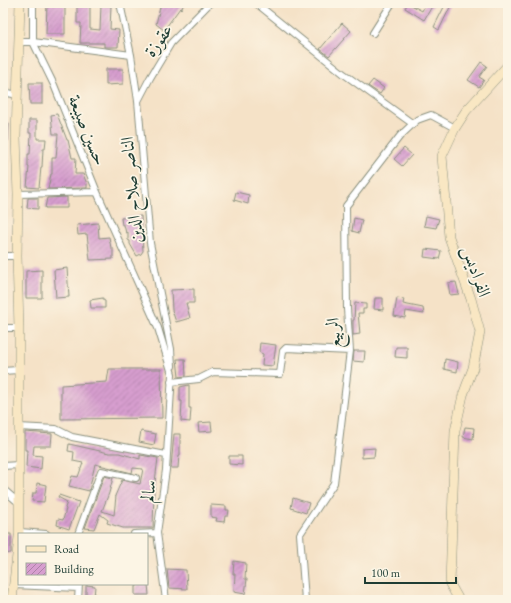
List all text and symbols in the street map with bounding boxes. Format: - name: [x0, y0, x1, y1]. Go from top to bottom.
- street label: عقوزة: [138, 19, 178, 61]
- street label: حسين صيبعة: [63, 91, 113, 169]
- street label: الناصر صلاح الدين: [115, 135, 152, 244]
- street label: الفراديس: [457, 242, 497, 300]
- street label: الربيع: [321, 317, 350, 349]
- street label: سالم: [135, 478, 166, 504]
- legend: [18, 533, 148, 585]
- text: Road: [54, 541, 80, 557]
- scale bar: [365, 559, 456, 585]
- text: Building: [54, 561, 95, 577]
- text: 100 m: [371, 565, 401, 581]

